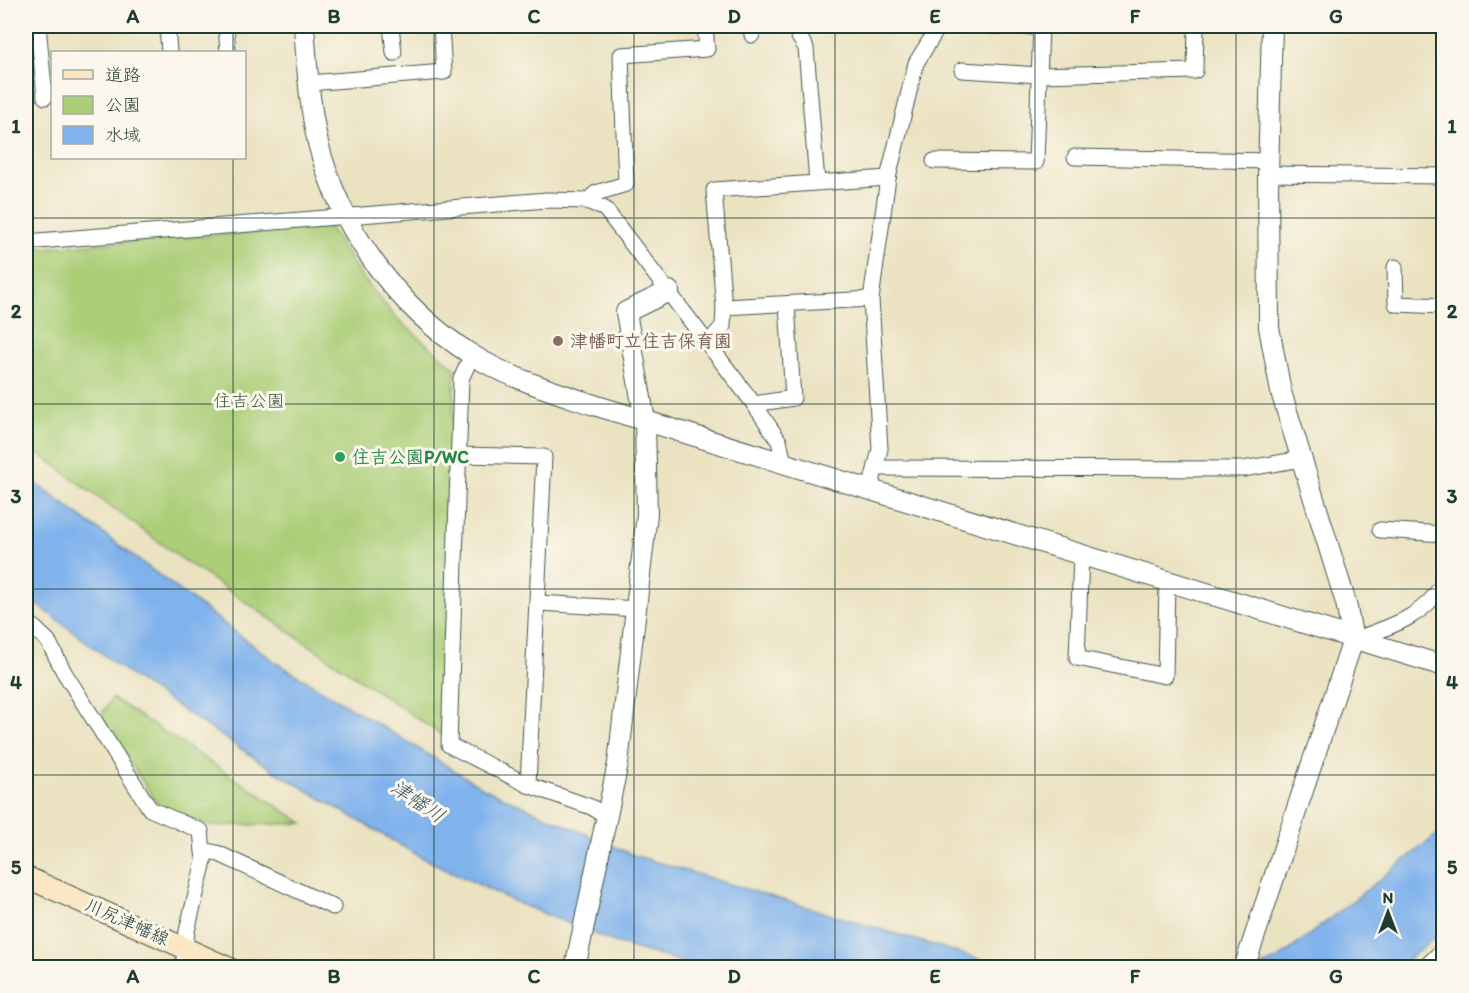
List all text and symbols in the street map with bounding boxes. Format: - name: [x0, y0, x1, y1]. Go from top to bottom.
- text: A: [126, 4, 140, 28]
- text: B: [328, 4, 341, 28]
- text: C: [528, 4, 541, 28]
- text: D: [727, 4, 741, 28]
- text: E: [929, 4, 941, 28]
- text: F: [1130, 4, 1141, 28]
- text: G: [1329, 4, 1343, 28]
- legend: [51, 51, 246, 159]
- text: 道路: [105, 64, 141, 86]
- text: 公園: [105, 94, 141, 116]
- text: 1: [11, 114, 21, 138]
- text: 1: [1447, 114, 1457, 138]
- text: 水域: [105, 124, 141, 146]
- text: 2: [11, 299, 22, 323]
- text: 2: [1447, 299, 1458, 323]
- place label: 津幡町立住吉保育園: [570, 330, 732, 352]
- marker: 津幡町立住吉保育園: [551, 334, 565, 348]
- park label: 住吉公園: [213, 390, 285, 412]
- place label: 住吉公園P/WC: [352, 446, 469, 468]
- marker: 住吉公園P/WC: [333, 450, 347, 464]
- text: 3: [11, 484, 22, 508]
- text: 3: [1447, 484, 1458, 508]
- text: 4: [10, 670, 22, 694]
- text: 4: [1446, 670, 1458, 694]
- water label: 津幡川: [386, 774, 450, 828]
- text: 5: [11, 855, 22, 879]
- text: 5: [1447, 855, 1458, 879]
- north arrow: [1358, 882, 1418, 942]
- text: N: [1383, 888, 1393, 907]
- street label: 川尻津幡線: [81, 894, 173, 950]
- text: A: [126, 964, 140, 988]
- text: B: [328, 964, 341, 988]
- text: C: [528, 964, 541, 988]
- text: D: [727, 964, 741, 988]
- text: E: [929, 964, 941, 988]
- text: F: [1130, 964, 1141, 988]
- text: G: [1329, 964, 1343, 988]

